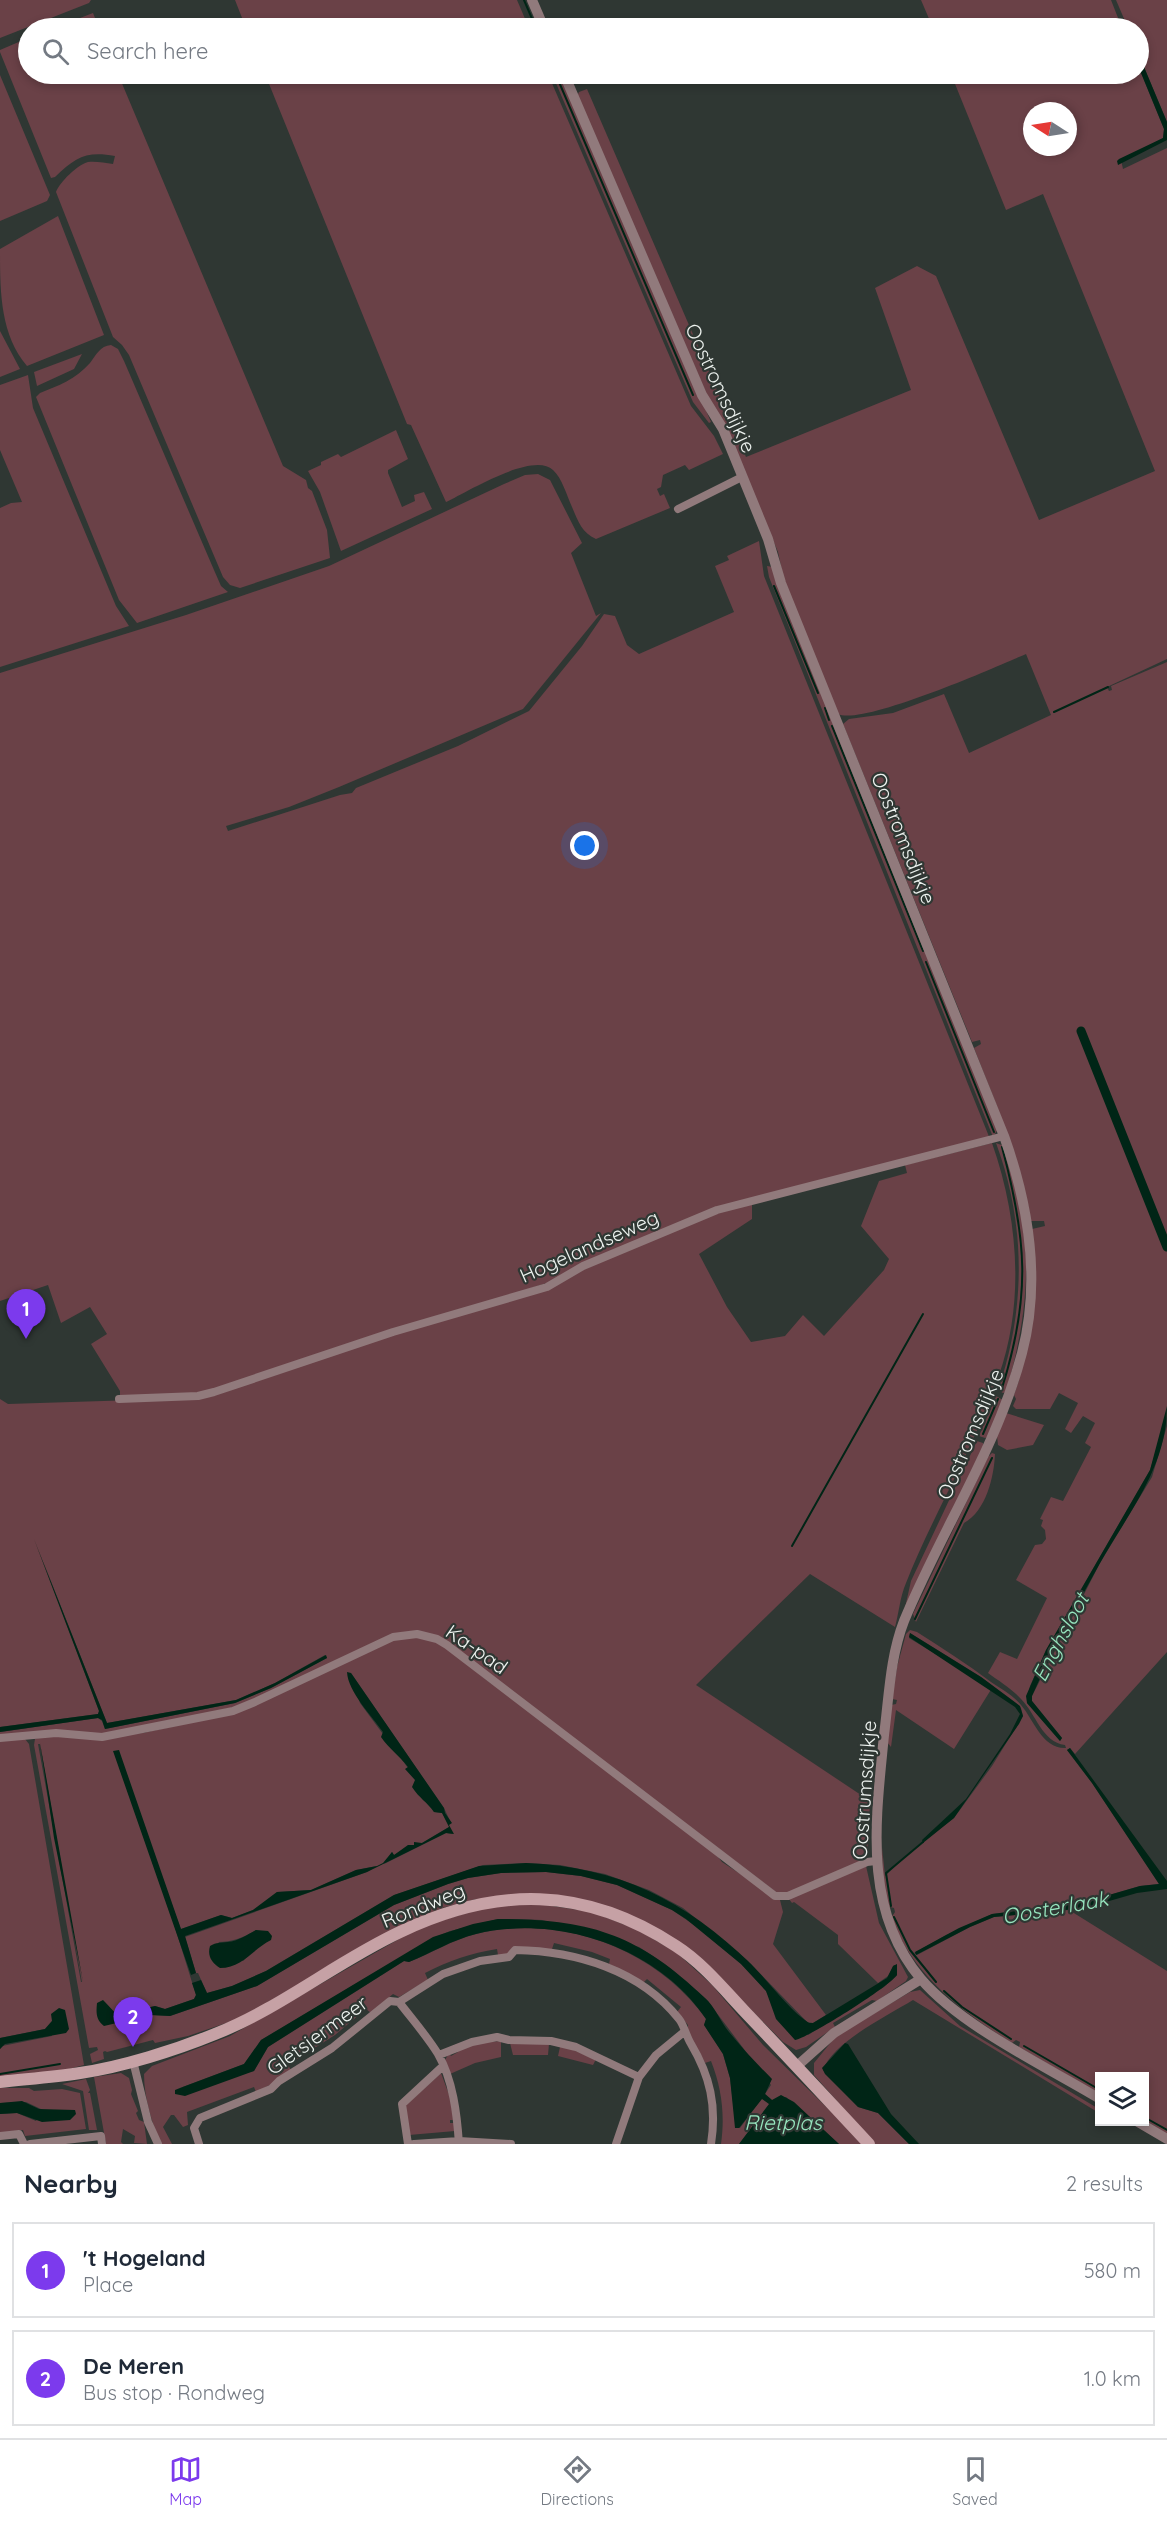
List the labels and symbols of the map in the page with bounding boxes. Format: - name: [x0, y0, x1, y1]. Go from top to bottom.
- north arrow: [1023, 102, 1077, 156]
- street label: Oostromsdijkje: [680, 319, 762, 457]
- street label: Oostromsdijkje: [866, 769, 942, 907]
- your location: [570, 831, 599, 860]
- street label: Hogelandseweg: [516, 1204, 662, 1288]
- pin: 1: [6, 1290, 46, 1339]
- street label: Oostromsdijkje: [931, 1365, 1009, 1503]
- water label: Enghsloot: [1026, 1586, 1095, 1686]
- street label: Ka-pad: [441, 1619, 513, 1679]
- street label: Oostrumsdijkje: [847, 1720, 881, 1860]
- street label: Rondweg: [378, 1877, 468, 1933]
- water label: Oosterlaak: [1000, 1885, 1112, 1929]
- street label: Gletsjermeer: [261, 1990, 373, 2080]
- pin: 2: [114, 1998, 152, 2047]
- water label: Rietplas: [744, 2109, 823, 2135]

